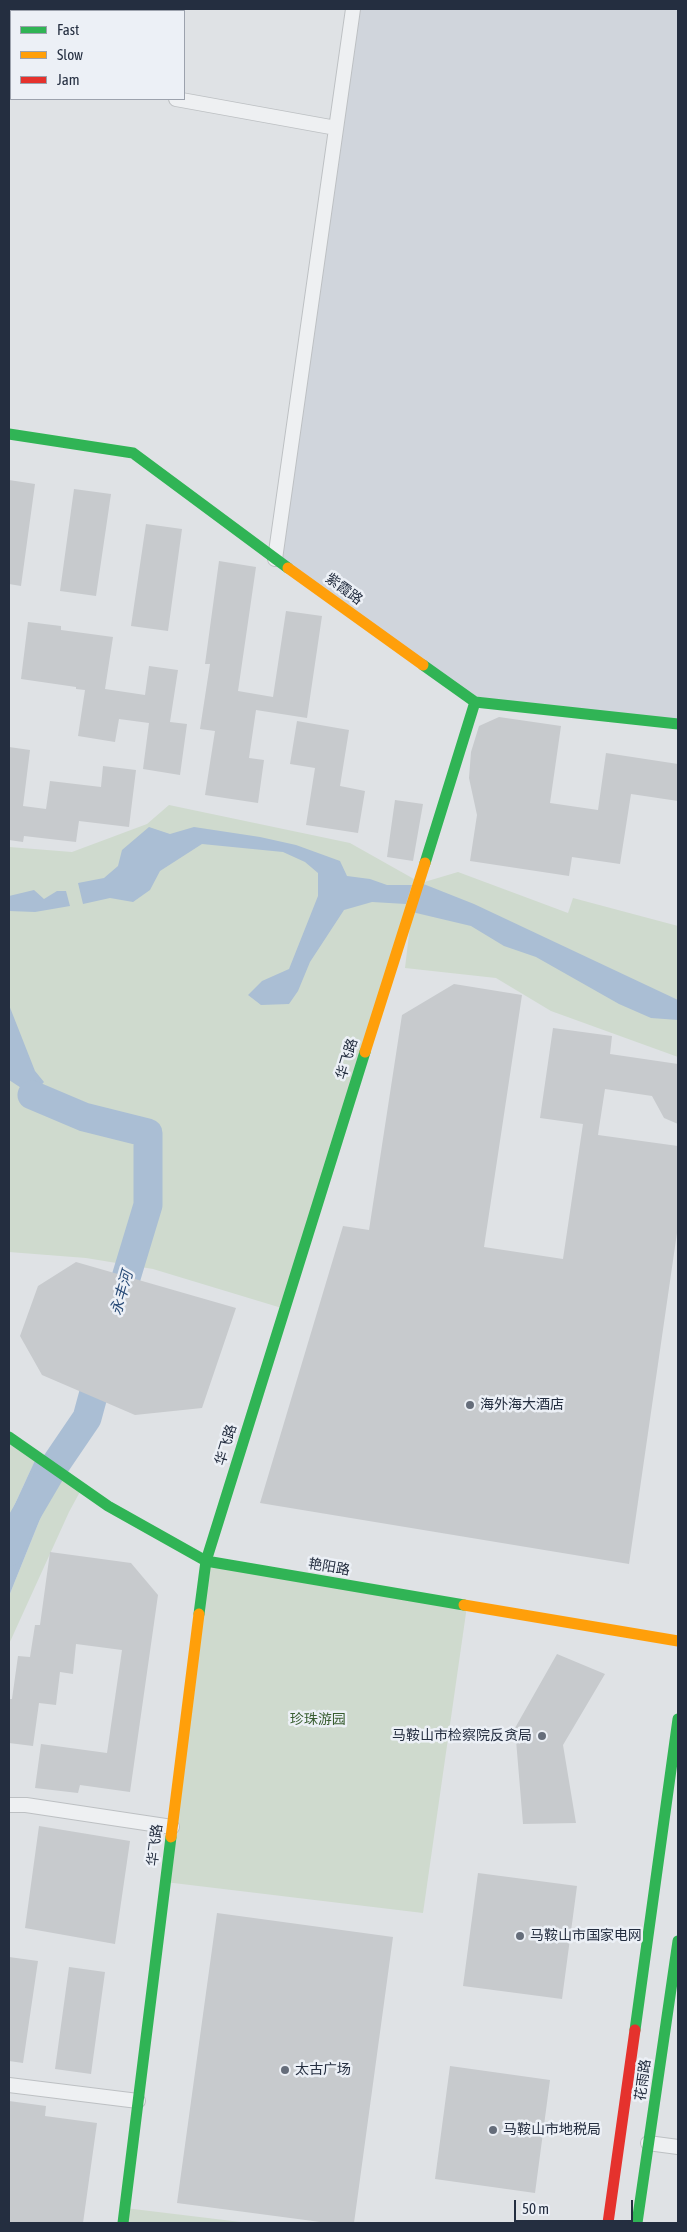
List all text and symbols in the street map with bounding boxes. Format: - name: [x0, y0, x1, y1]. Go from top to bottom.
- legend: [10, 10, 185, 100]
- text: Fast: [57, 21, 79, 38]
- text: Slow: [57, 46, 83, 63]
- text: Jam: [57, 71, 80, 88]
- street label: 紫霞路: [322, 570, 366, 608]
- street label: 华飞路: [333, 1036, 361, 1082]
- water label: 永丰河: [107, 1269, 137, 1317]
- place label: 海外海大酒店: [480, 1397, 564, 1413]
- marker: 海外海大酒店: [464, 1399, 476, 1411]
- street label: 华飞路: [212, 1422, 240, 1468]
- street label: 艳阳路: [307, 1555, 351, 1579]
- park label: 珍珠游园: [290, 1712, 346, 1728]
- place label: 马鞍山市检察院反贪局: [392, 1728, 532, 1744]
- marker: 马鞍山市检察院反贪局: [536, 1730, 548, 1742]
- street label: 华飞路: [144, 1823, 166, 1867]
- place label: 马鞍山市国家电网: [530, 1928, 642, 1944]
- marker: 马鞍山市国家电网: [514, 1930, 526, 1942]
- street label: 花雨路: [632, 2058, 654, 2102]
- place label: 太古广场: [295, 2062, 351, 2078]
- marker: 太古广场: [279, 2064, 291, 2076]
- place label: 马鞍山市地税局: [503, 2122, 601, 2138]
- marker: 马鞍山市地税局: [487, 2124, 499, 2136]
- scale bar: [517, 2190, 636, 2222]
- text: 50 m: [522, 2200, 549, 2217]

